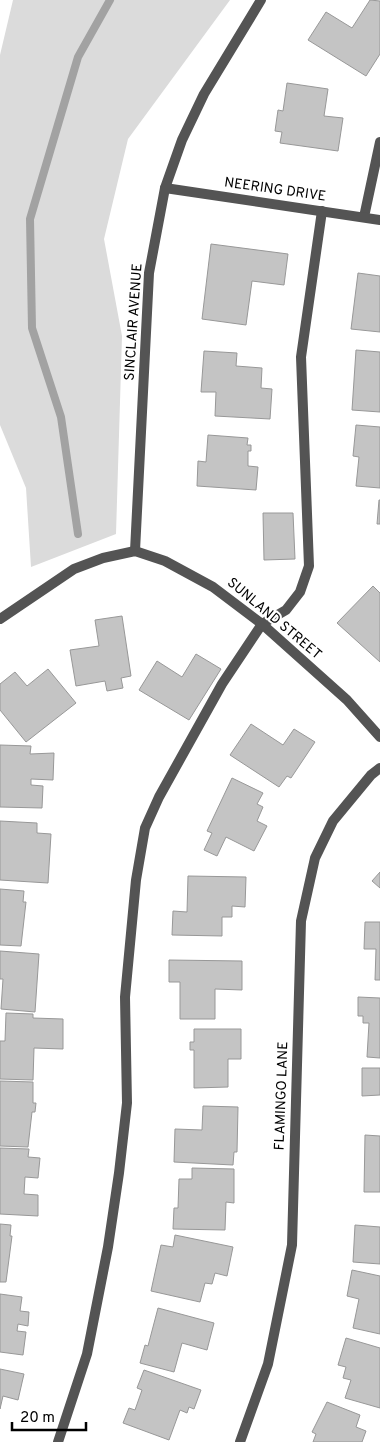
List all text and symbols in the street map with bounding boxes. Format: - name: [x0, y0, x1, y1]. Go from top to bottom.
- street label: NEERING DRIVE: [223, 174, 327, 206]
- street label: SINCLAIR AVENUE: [121, 263, 147, 381]
- street label: SUNLAND STREET: [223, 574, 325, 664]
- street label: FLAMINGO LANE: [272, 1041, 292, 1151]
- scale bar: [12, 1400, 86, 1432]
- text: 20 m: [20, 1409, 55, 1428]

